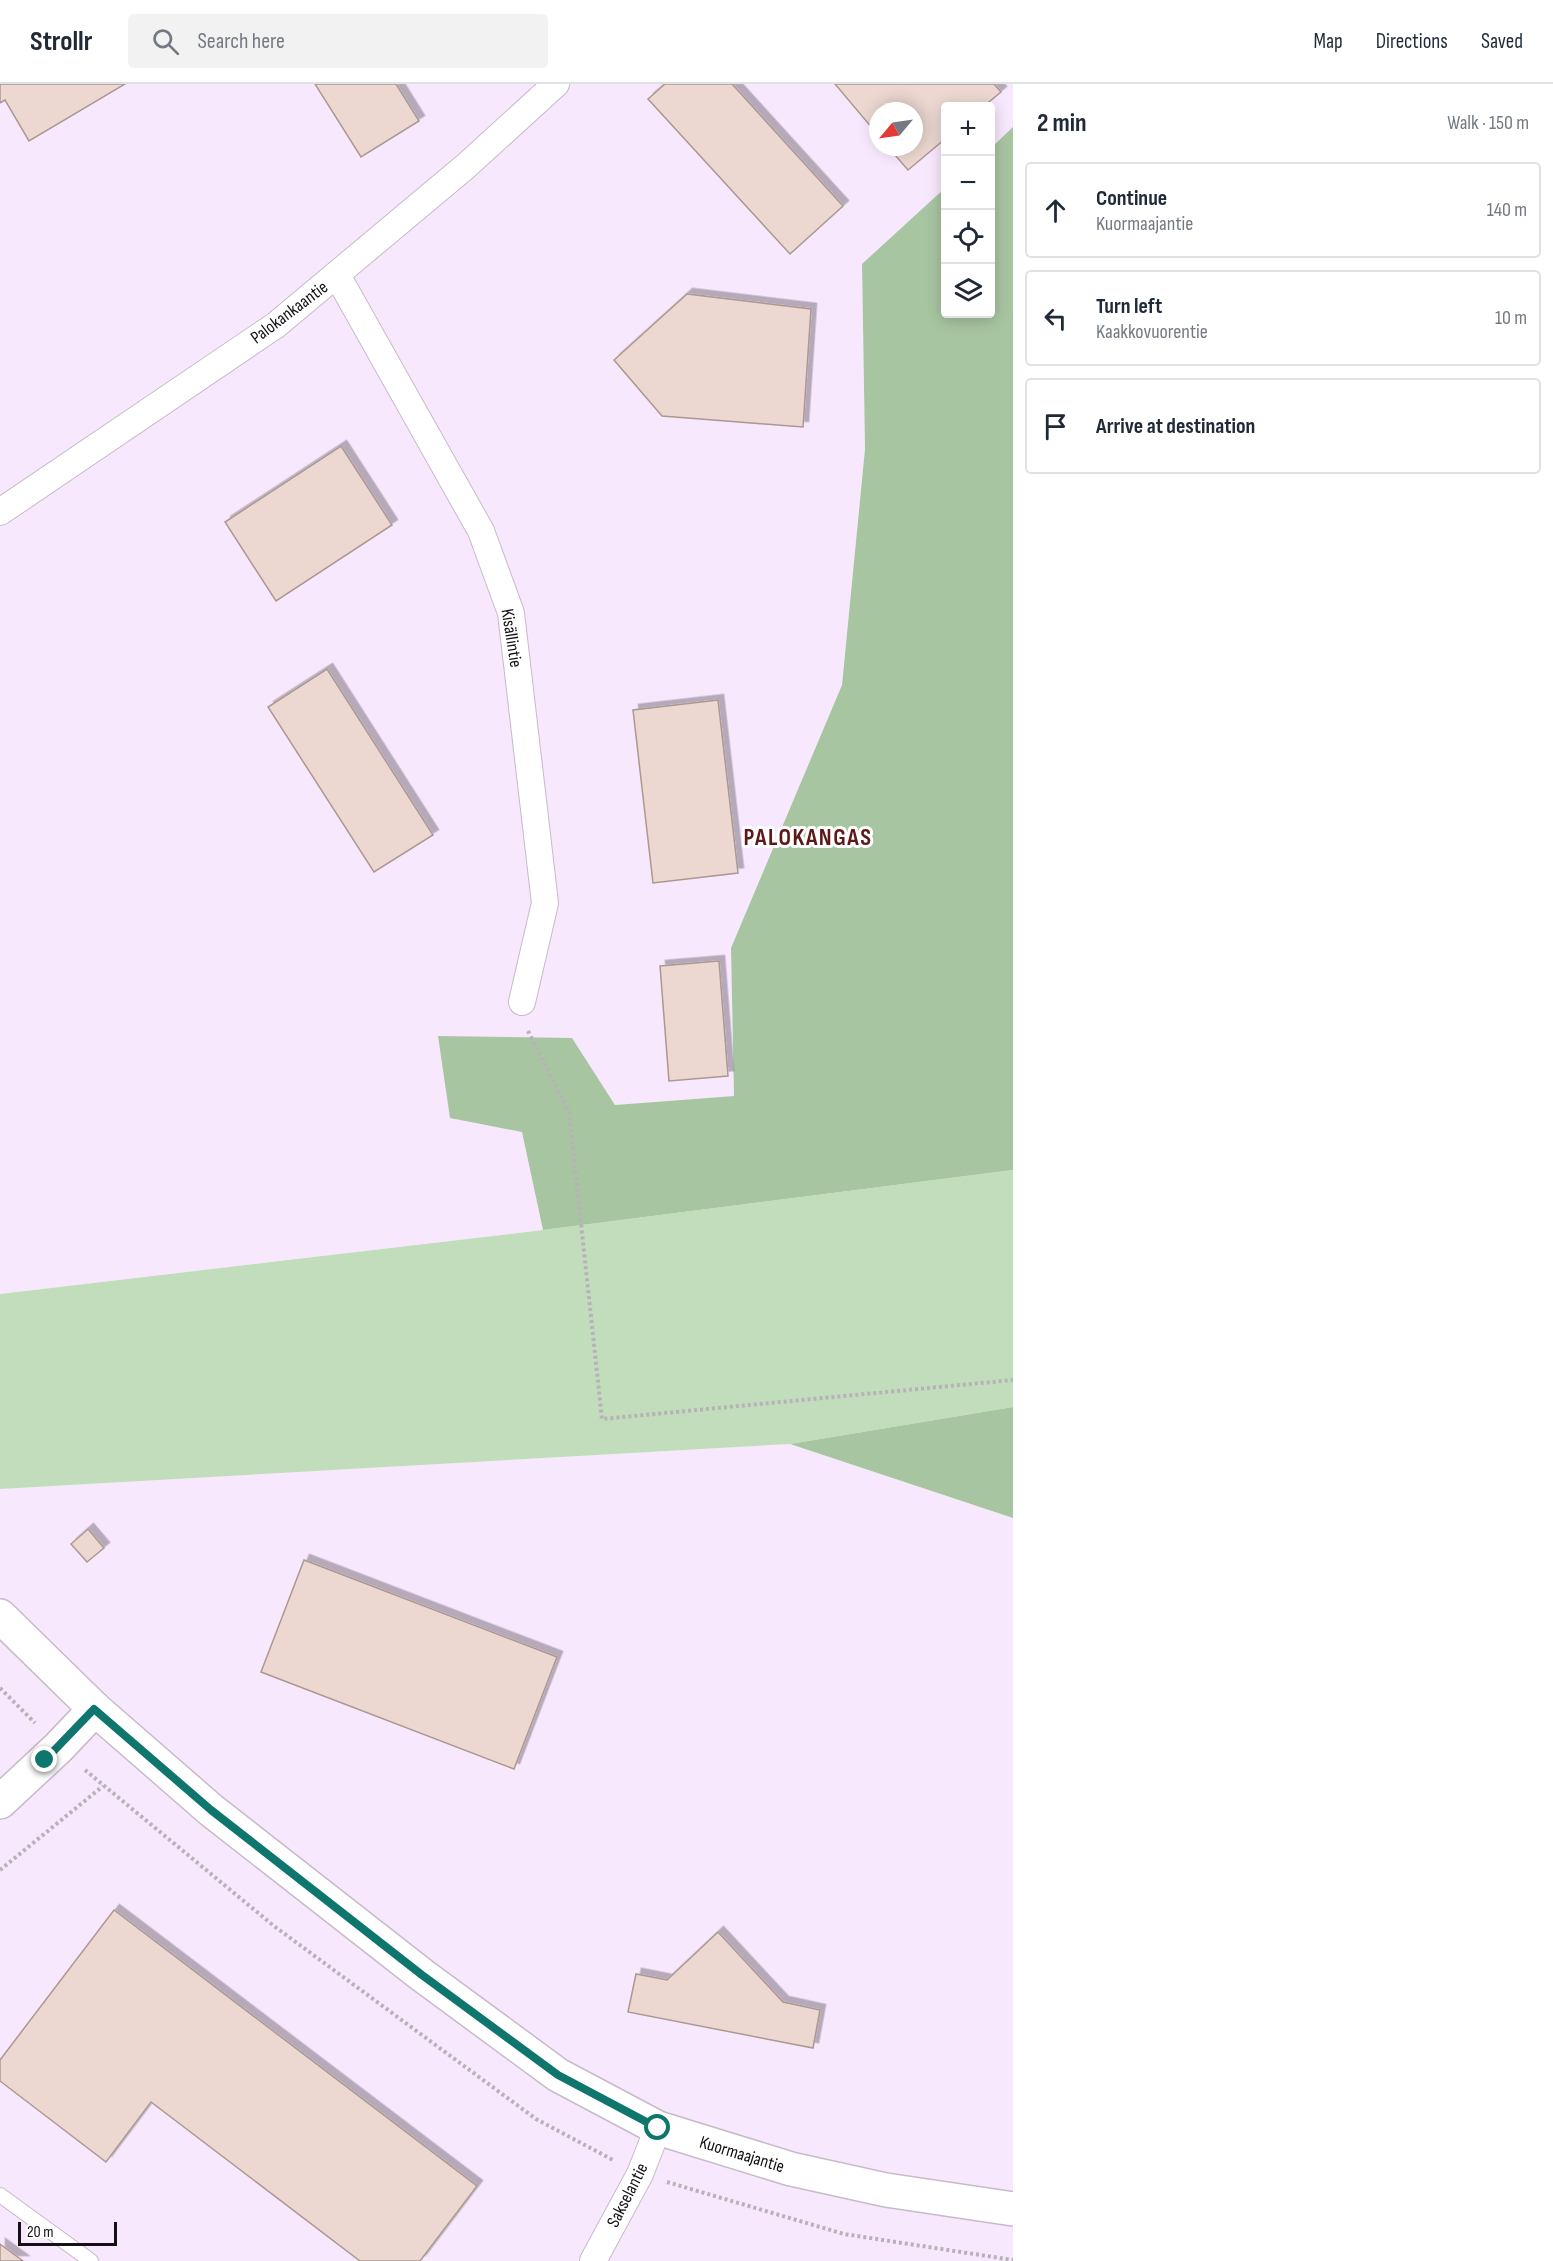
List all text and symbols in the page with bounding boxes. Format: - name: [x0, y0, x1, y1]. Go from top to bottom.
- search box: [128, 14, 548, 68]
- text: Strollr: [30, 25, 92, 58]
- icon: search: [149, 25, 182, 58]
- text: Search here: [197, 28, 285, 55]
- text: Map: [1313, 29, 1343, 54]
- text: Directions: [1376, 29, 1448, 54]
- text: Saved: [1481, 29, 1523, 54]
- north arrow: [869, 102, 923, 156]
- map controls: [941, 102, 995, 318]
- button: +: [941, 102, 995, 156]
- text: 2 min: [1037, 108, 1087, 139]
- text: Walk · 150 m: [1447, 111, 1529, 135]
- button: −: [941, 156, 995, 210]
- text: Continue: [1096, 185, 1167, 212]
- icon: ahead: [1039, 194, 1072, 227]
- text: 140 m: [1487, 198, 1527, 222]
- button: locate: [941, 210, 995, 264]
- text: Kuormaajantie: [1096, 212, 1193, 236]
- button: layers: [941, 264, 995, 318]
- street label: Palokankaantie: [247, 277, 332, 348]
- text: Turn left: [1096, 293, 1162, 320]
- icon: left: [1039, 302, 1072, 335]
- text: 10 m: [1495, 306, 1527, 330]
- text: Kaakkovuorentie: [1096, 320, 1208, 344]
- icon: arrive: [1039, 410, 1072, 443]
- text: Arrive at destination: [1096, 413, 1255, 440]
- street label: Kisällintie: [497, 607, 527, 669]
- district label: PALOKANGAS: [744, 823, 872, 852]
- route end: [31, 1746, 57, 1772]
- route start: [644, 2114, 670, 2140]
- street label: Kuormaajantie: [697, 2132, 787, 2177]
- street label: Sakselantie: [602, 2160, 652, 2231]
- scale bar: [18, 2219, 117, 2246]
- text: 20 m: [27, 2223, 54, 2242]

